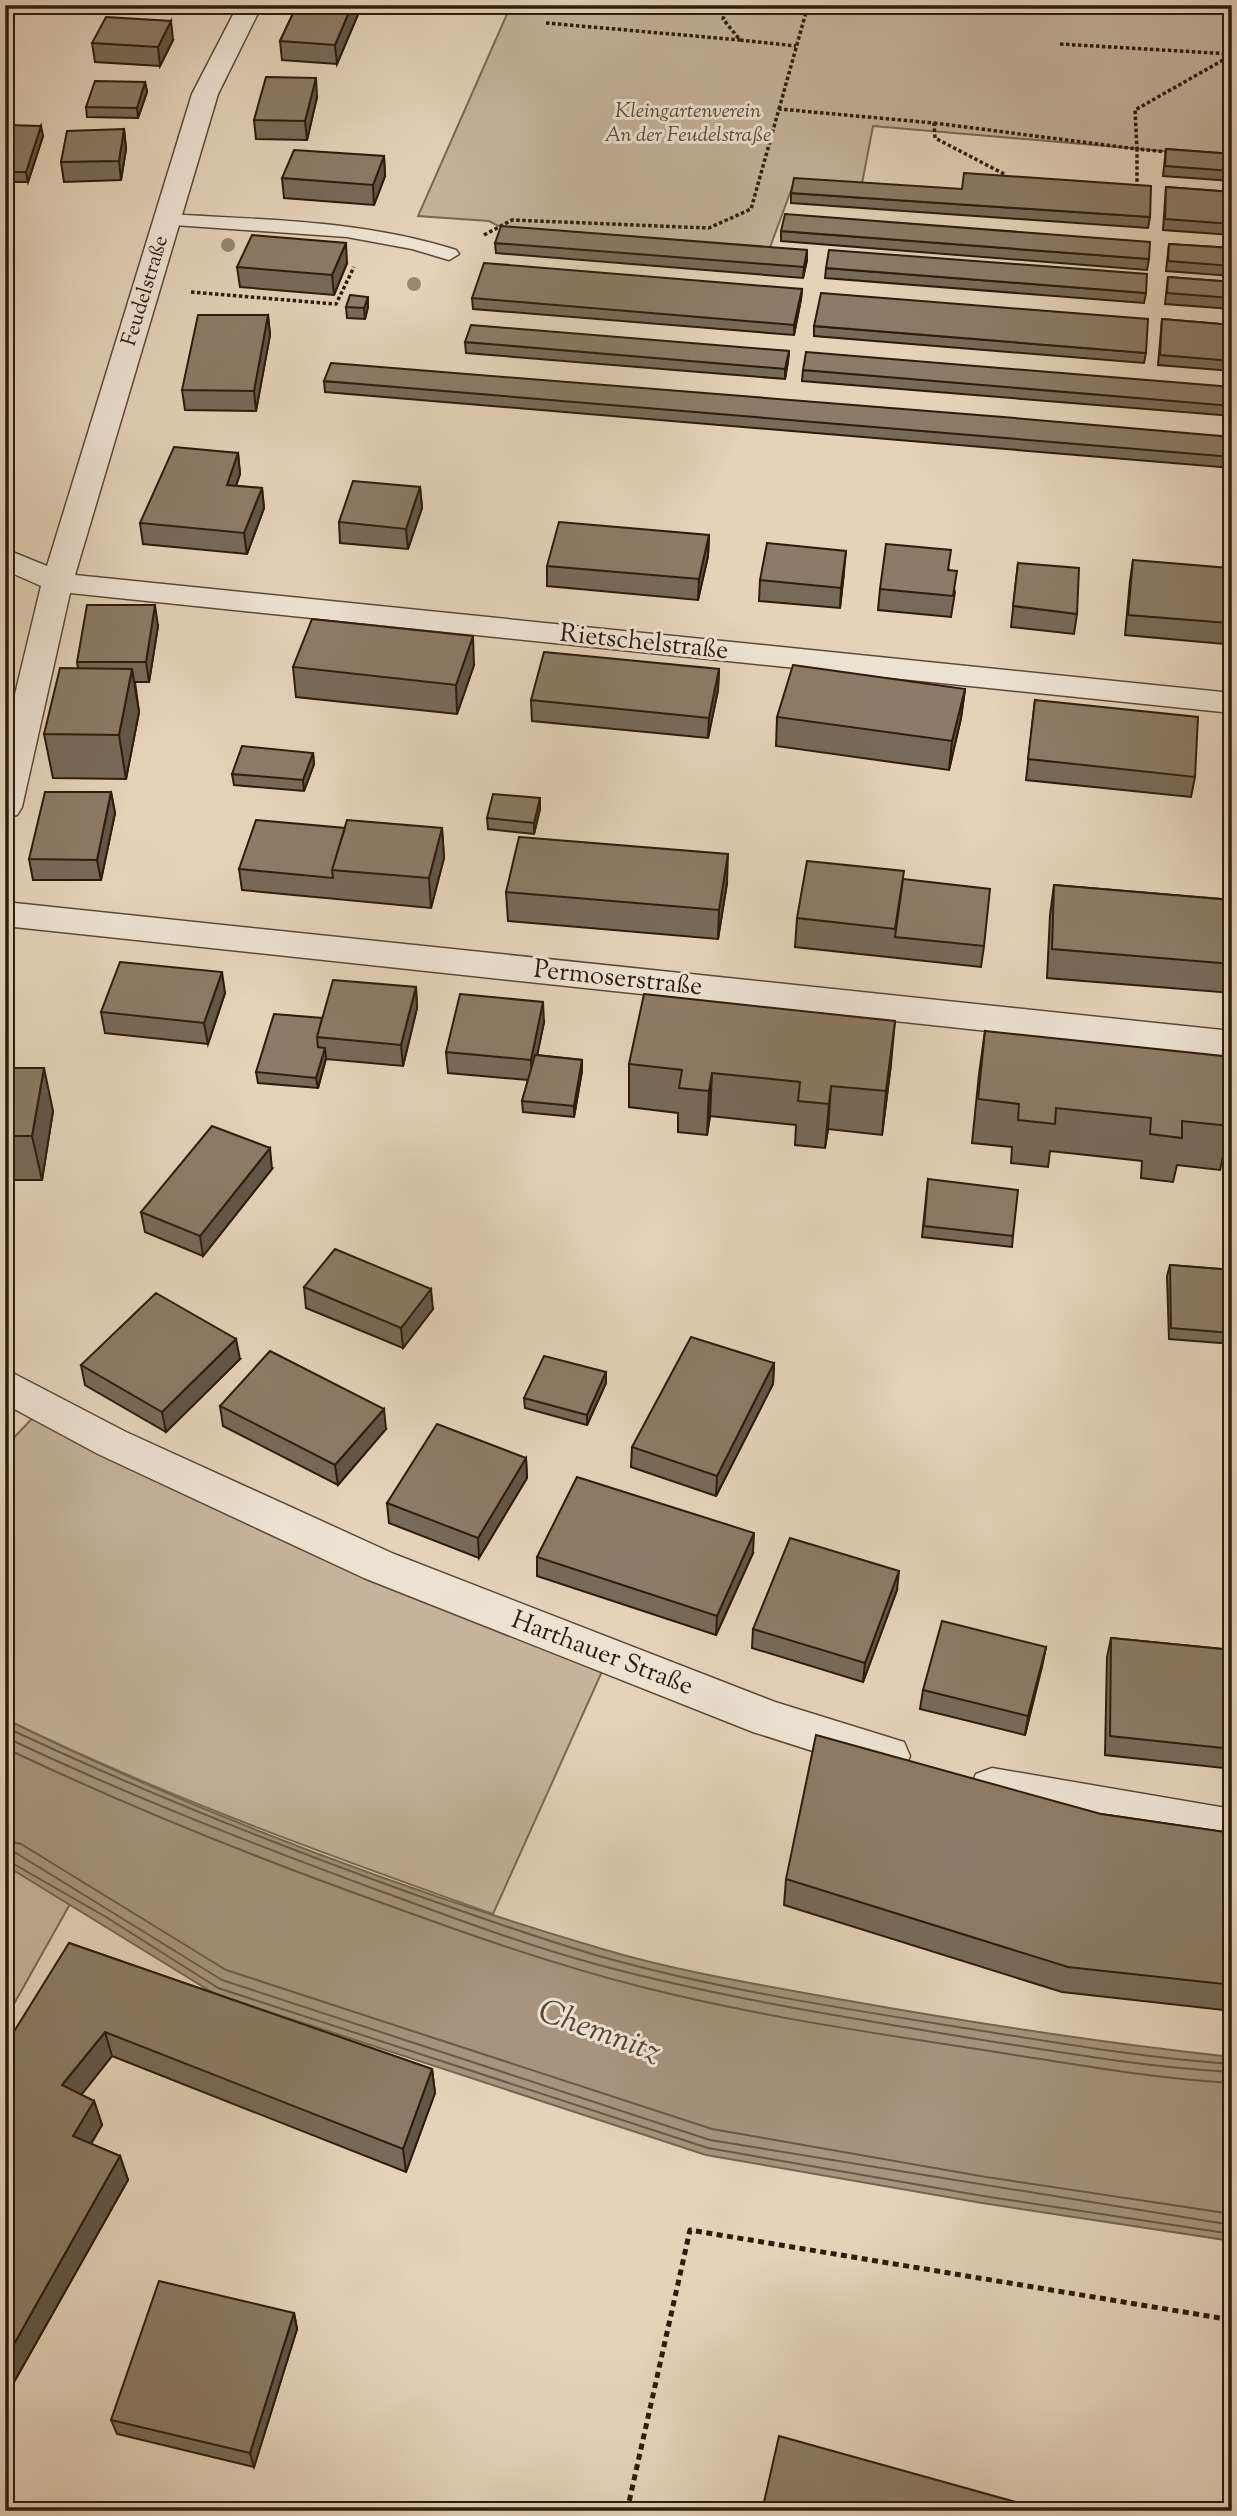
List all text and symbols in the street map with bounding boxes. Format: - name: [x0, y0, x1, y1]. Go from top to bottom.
- park label: Kleingartenverein An der Feudelstraße: [605, 97, 771, 151]
- street label: Feudelstraße: [115, 232, 177, 350]
- street label: Rietschelstraße: [558, 616, 730, 670]
- street label: Permoserstraße: [532, 952, 704, 1006]
- street label: Harthauer Straße: [506, 1602, 698, 1706]
- water label: Chemnitz: [531, 1989, 667, 2077]

